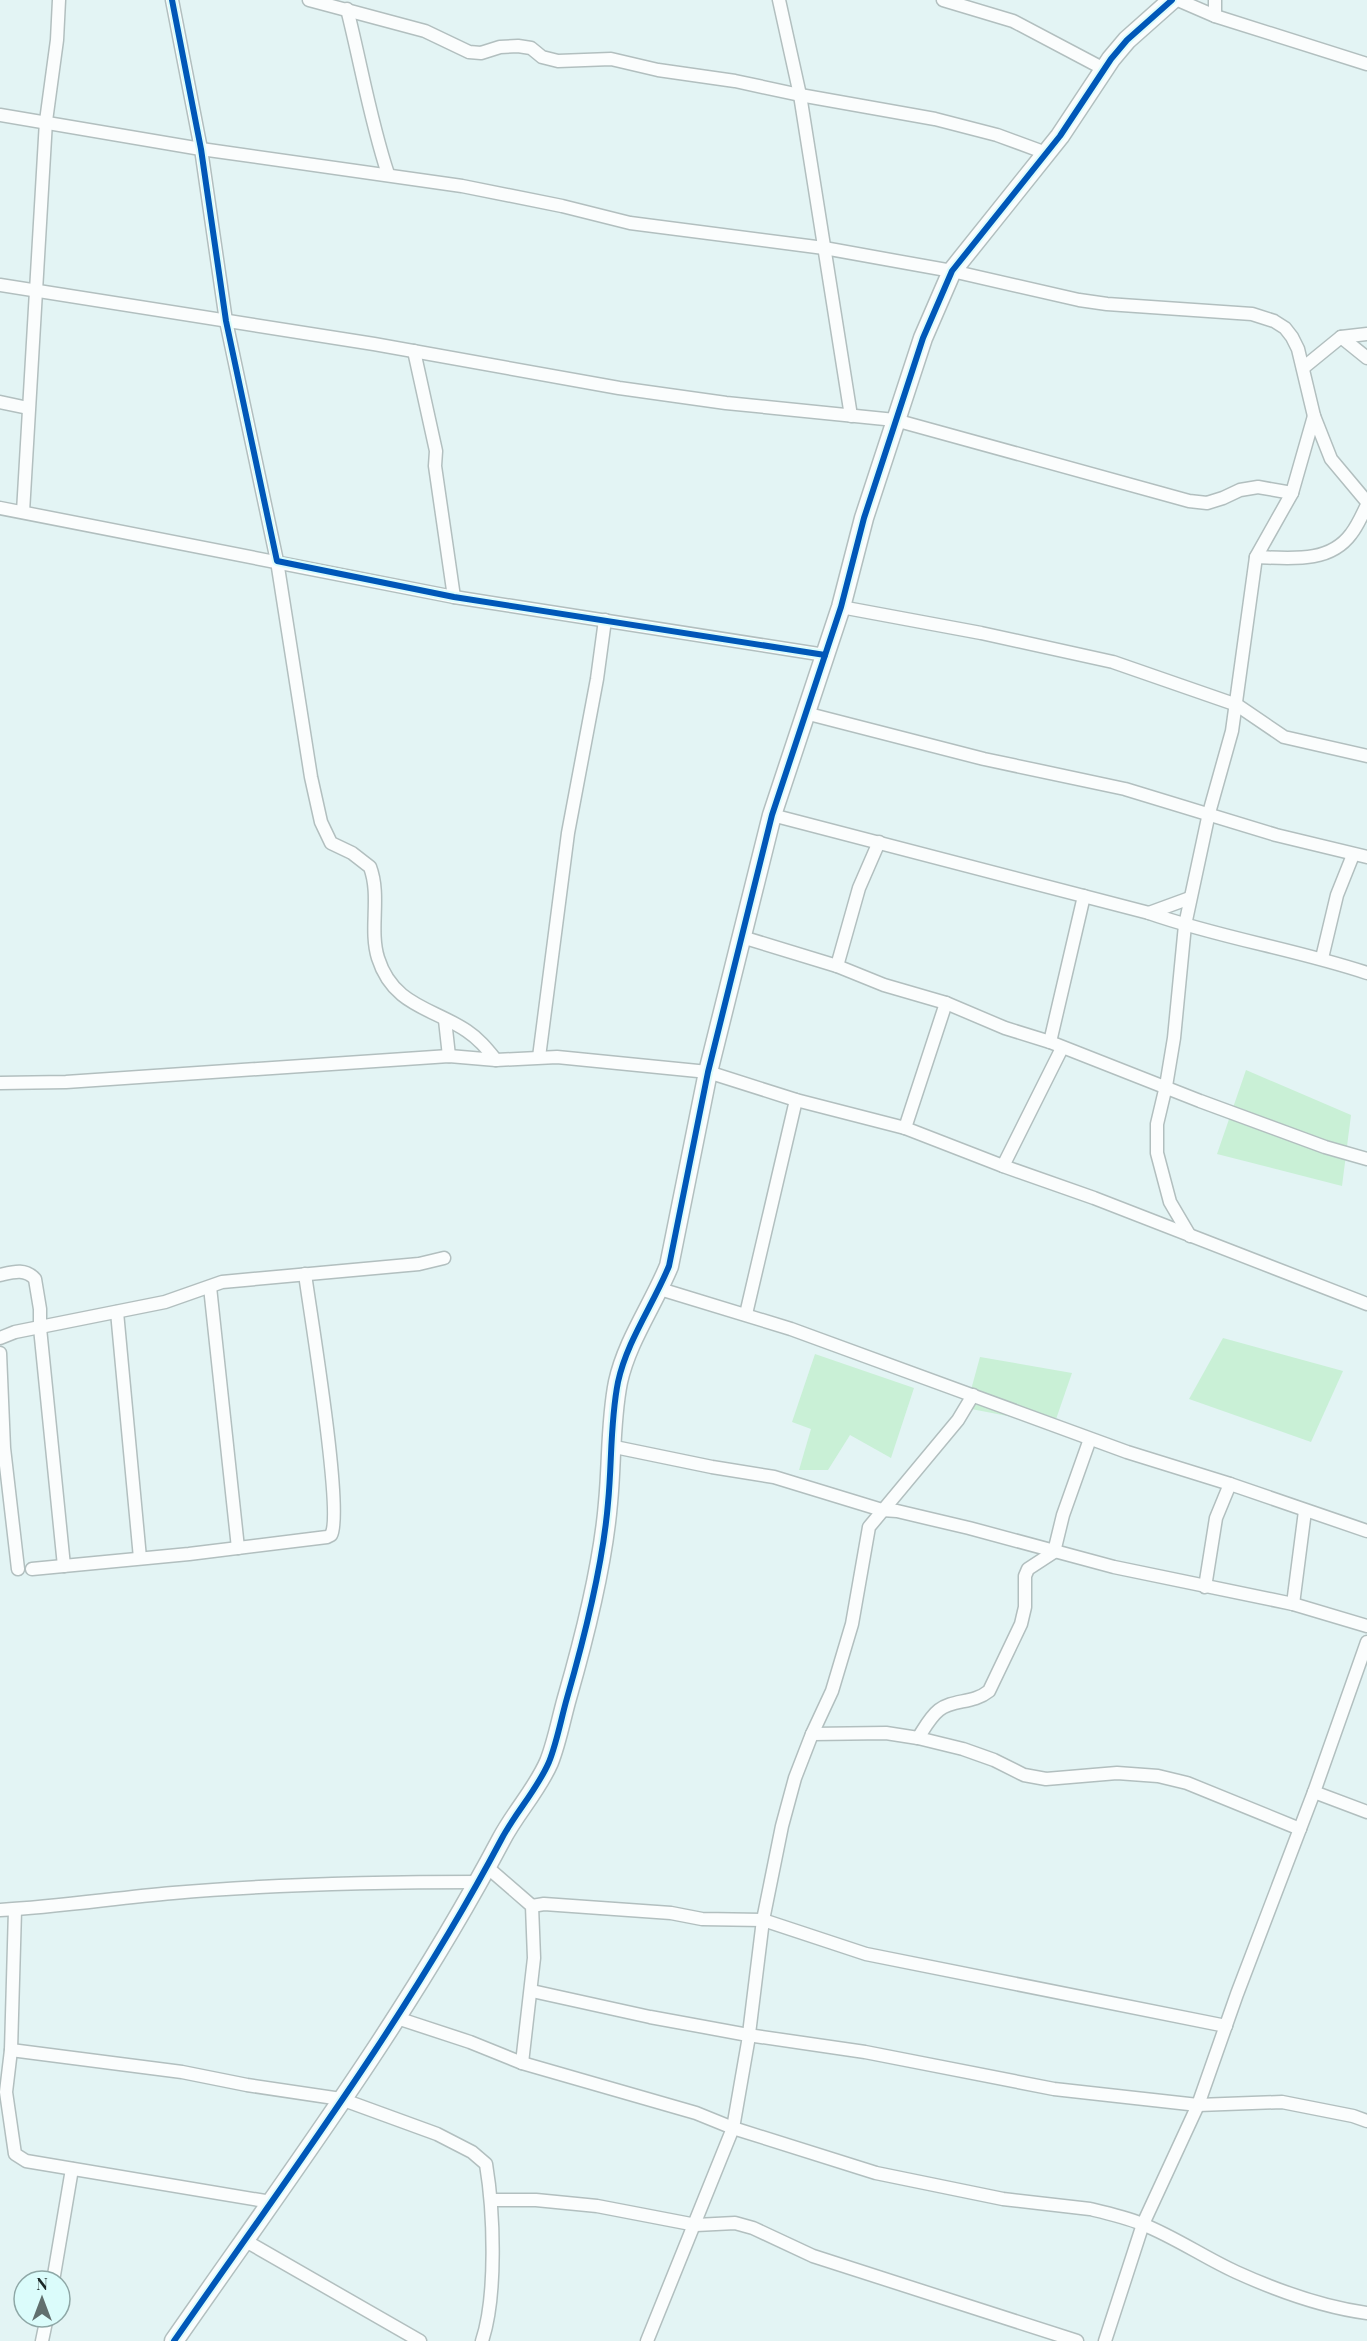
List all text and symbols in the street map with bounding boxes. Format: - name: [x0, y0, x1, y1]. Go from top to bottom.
- north arrow: [12, 2269, 72, 2329]
- text: N: [36, 2273, 48, 2294]

